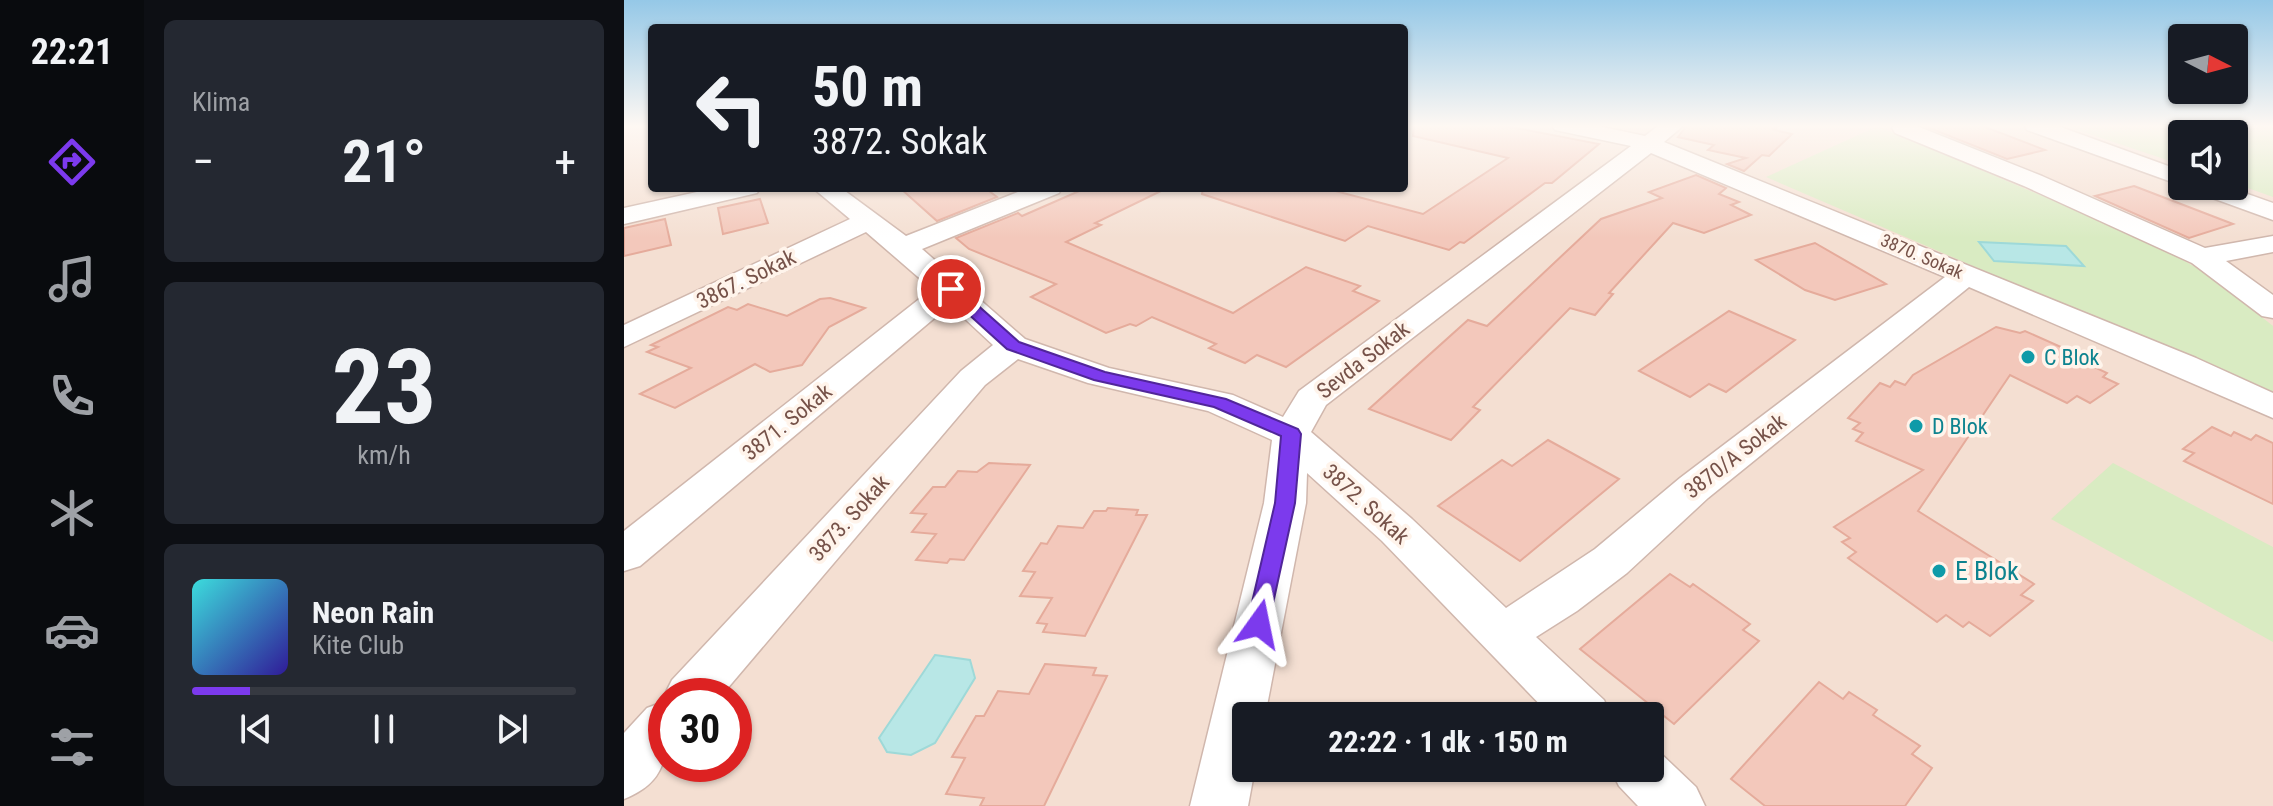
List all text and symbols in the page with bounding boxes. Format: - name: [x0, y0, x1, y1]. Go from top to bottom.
- north arrow: [2168, 24, 2248, 104]
- map controls: [2168, 24, 2248, 200]
- text: 22:21: [31, 31, 113, 73]
- text: 50 m: [812, 54, 923, 120]
- icon: left: [680, 56, 784, 160]
- text: Klima: [192, 87, 250, 117]
- button: sound: [2168, 120, 2248, 200]
- text: 3872. Sokak: [812, 121, 987, 163]
- text: 21°: [342, 126, 426, 197]
- icon: directions: [44, 134, 100, 190]
- text: −: [192, 136, 214, 188]
- text: +: [554, 136, 576, 188]
- street label: 3870. Sokak: [1878, 229, 1966, 283]
- street label: 3867. Sokak: [692, 244, 800, 314]
- icon: music: [44, 251, 100, 307]
- pin: [917, 255, 985, 323]
- icon: arrive: [929, 267, 973, 311]
- street label: Sevda Sokak: [1312, 316, 1414, 404]
- text: 23: [331, 327, 437, 448]
- place label: C Blok: [2044, 345, 2100, 370]
- marker: C Blok: [2019, 348, 2037, 366]
- icon: phone: [44, 368, 100, 424]
- street label: 3871. Sokak: [738, 379, 837, 465]
- street label: 3870/A Sokak: [1679, 408, 1791, 503]
- place label: D Blok: [1932, 414, 1988, 439]
- marker: D Blok: [1907, 417, 1925, 435]
- text: km/h: [357, 440, 411, 470]
- street label: 3872. Sokak: [1318, 459, 1414, 549]
- street label: 3873. Sokak: [804, 470, 894, 566]
- icon: climate: [44, 485, 100, 541]
- place label: E Blok: [1955, 556, 2019, 586]
- marker: E Blok: [1930, 562, 1948, 580]
- position arrow: [1217, 582, 1301, 666]
- text: Neon Rain: [312, 595, 434, 630]
- icon: car: [44, 602, 100, 658]
- text: Kite Club: [312, 630, 404, 660]
- speed limit sign: 30: [648, 678, 752, 782]
- icon: previous: [234, 707, 278, 751]
- icon: pause: [362, 707, 406, 751]
- icon: next: [490, 707, 534, 751]
- icon: filters: [44, 719, 100, 775]
- text: 22:22 · 1 dk · 150 m: [1328, 724, 1568, 759]

